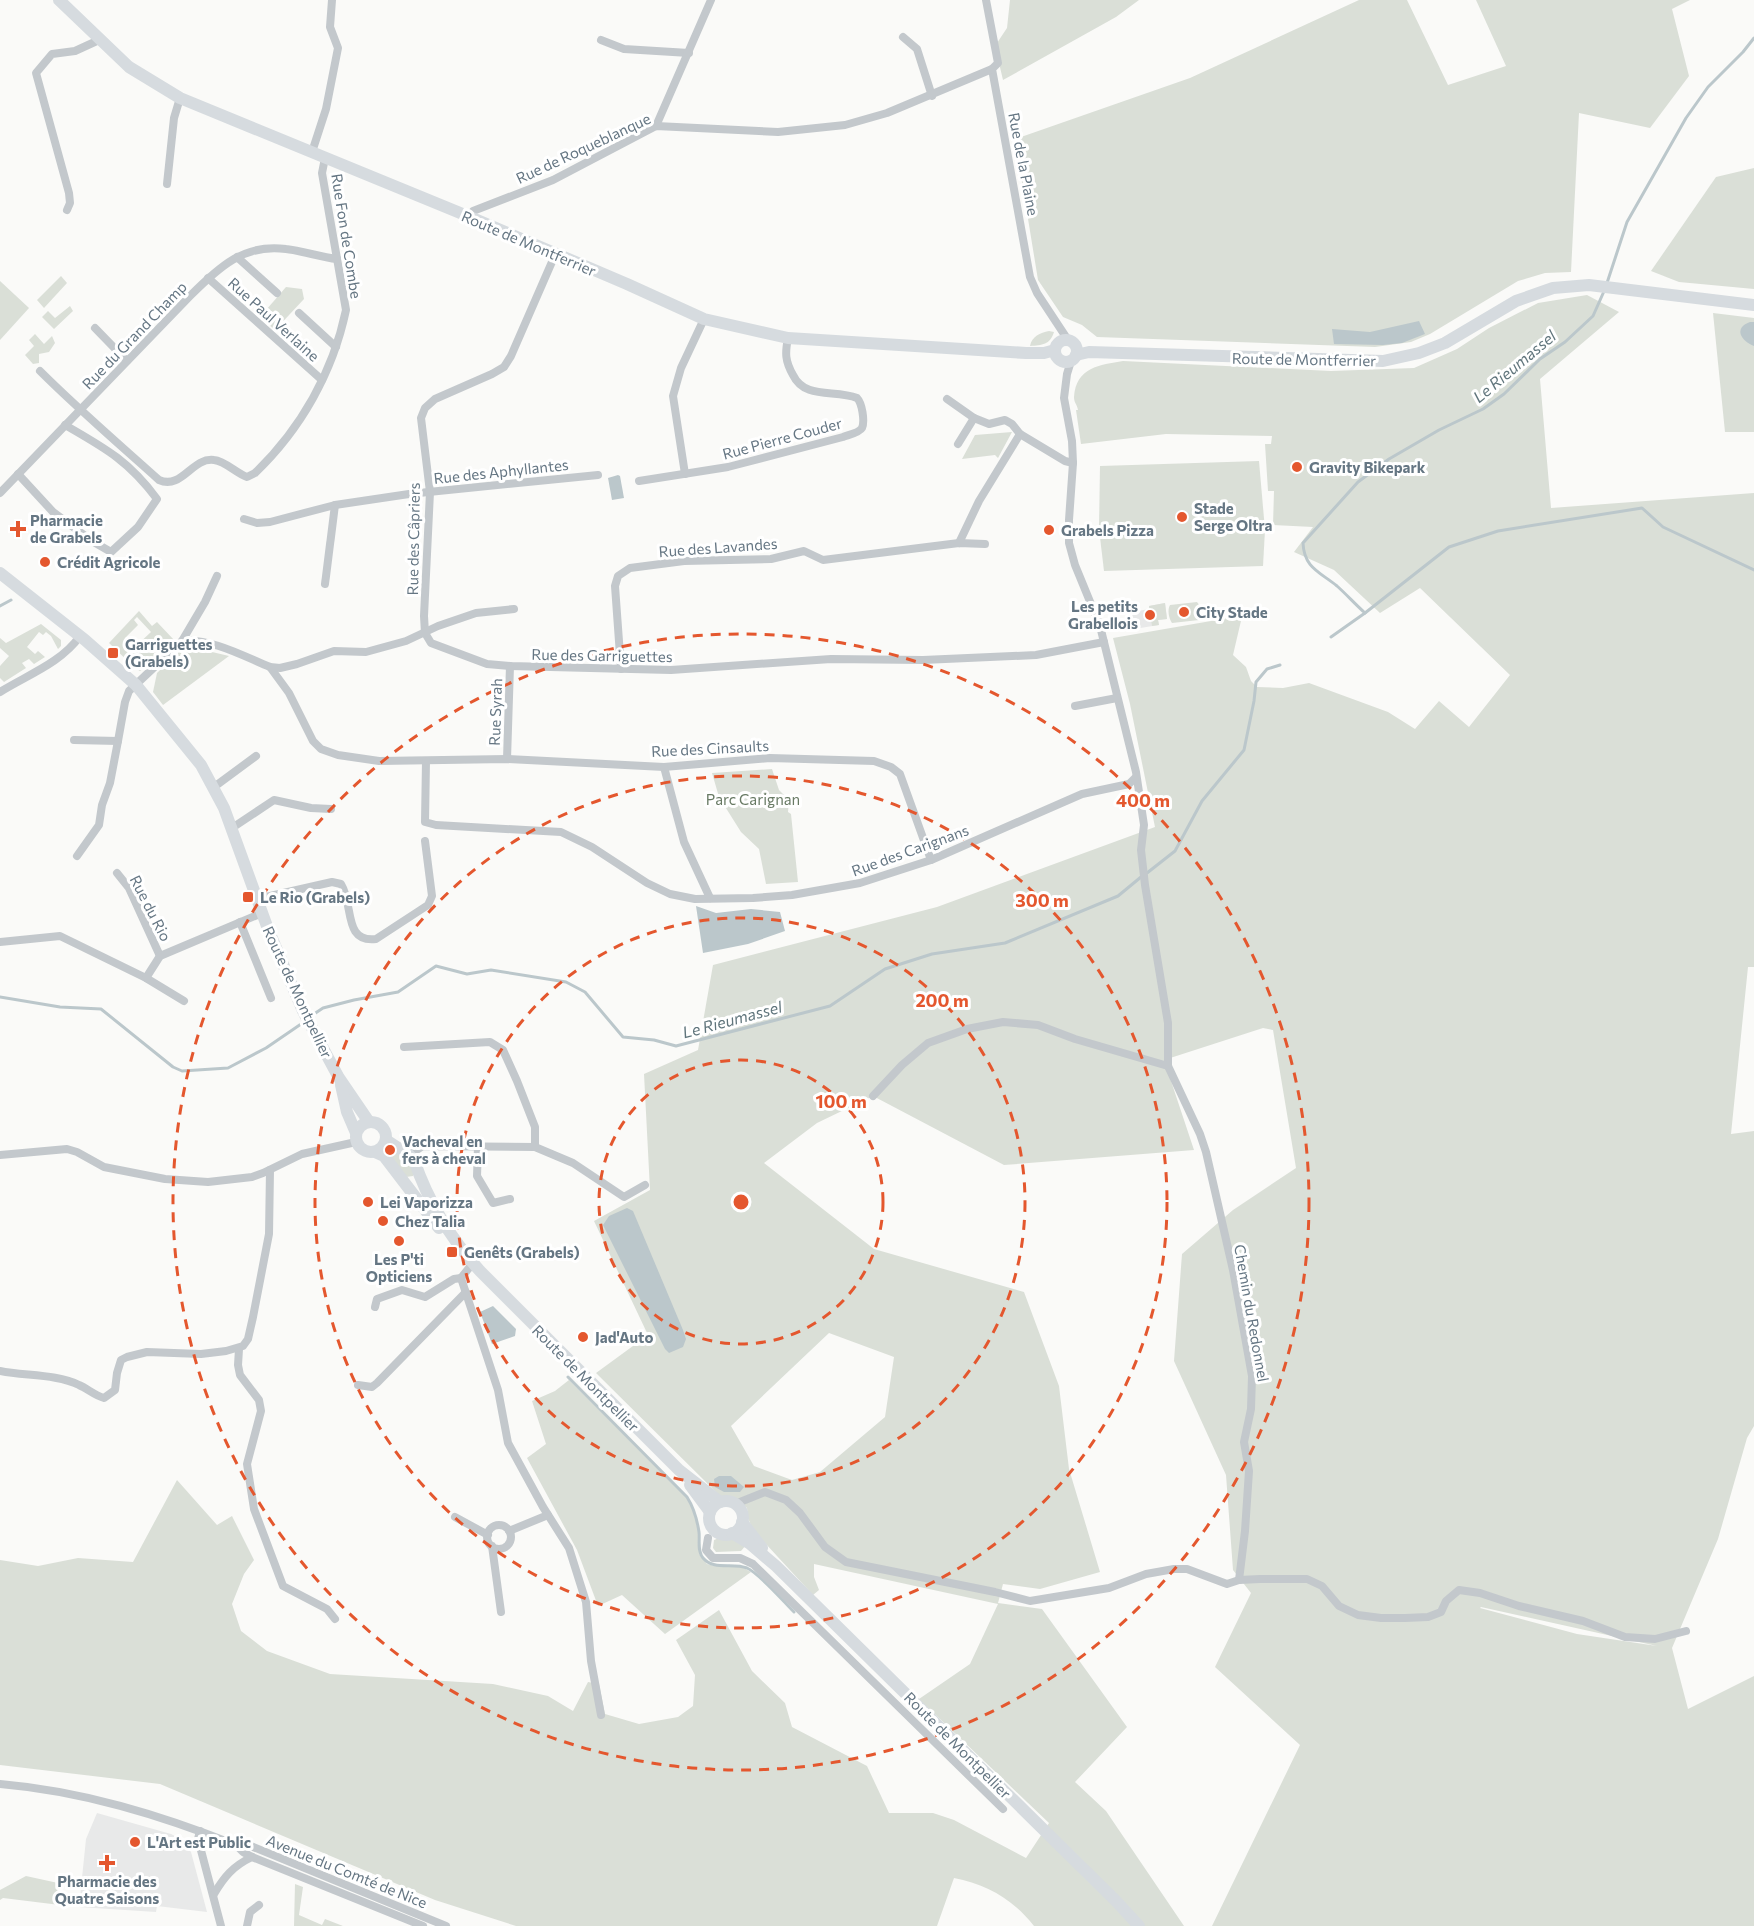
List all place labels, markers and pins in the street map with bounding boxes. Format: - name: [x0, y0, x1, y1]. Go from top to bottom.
- place label: Gravity Bikepark: [1309, 458, 1426, 476]
- marker: Gravity Bikepark: [1290, 460, 1304, 474]
- place label: Stade Serge Oltra: [1194, 499, 1273, 534]
- marker: Stade Serge Oltra: [1175, 510, 1189, 524]
- place label: Pharmacie de Grabels: [30, 511, 103, 546]
- place label: Grabels Pizza: [1061, 521, 1154, 539]
- marker: Pharmacie de Grabels: [11, 522, 25, 536]
- marker: Grabels Pizza: [1042, 523, 1056, 537]
- place label: Crédit Agricole: [57, 553, 161, 571]
- marker: Crédit Agricole: [38, 555, 52, 569]
- place label: Les petits Grabellois: [1068, 597, 1138, 632]
- place label: City Stade: [1196, 603, 1268, 621]
- marker: City Stade: [1177, 605, 1191, 619]
- marker: Les petits Grabellois: [1143, 608, 1157, 622]
- place label: Garriguettes (Grabels): [125, 635, 213, 670]
- marker: Garriguettes (Grabels): [106, 646, 120, 660]
- place label: Le Rio (Grabels): [260, 888, 370, 906]
- marker: Le Rio (Grabels): [241, 890, 255, 904]
- place label: Vacheval en fers à cheval: [402, 1132, 486, 1167]
- marker: Vacheval en fers à cheval: [383, 1143, 397, 1157]
- centre of rings: [731, 1192, 751, 1212]
- place label: Lei Vaporizza: [380, 1193, 473, 1211]
- marker: Lei Vaporizza: [361, 1195, 375, 1209]
- place label: Chez Talia: [395, 1212, 465, 1230]
- marker: Chez Talia: [376, 1214, 390, 1228]
- marker: Les P'ti Opticiens: [392, 1234, 406, 1248]
- place label: Genêts (Grabels): [464, 1243, 580, 1261]
- marker: Genêts (Grabels): [445, 1245, 459, 1259]
- place label: Les P'ti Opticiens: [366, 1250, 432, 1285]
- place label: Jad'Auto: [595, 1328, 653, 1346]
- marker: Jad'Auto: [576, 1330, 590, 1344]
- place label: L'Art est Public: [147, 1833, 251, 1851]
- marker: L'Art est Public: [128, 1835, 142, 1849]
- marker: Pharmacie des Quatre Saisons: [100, 1856, 114, 1870]
- place label: Pharmacie des Quatre Saisons: [55, 1872, 159, 1907]

